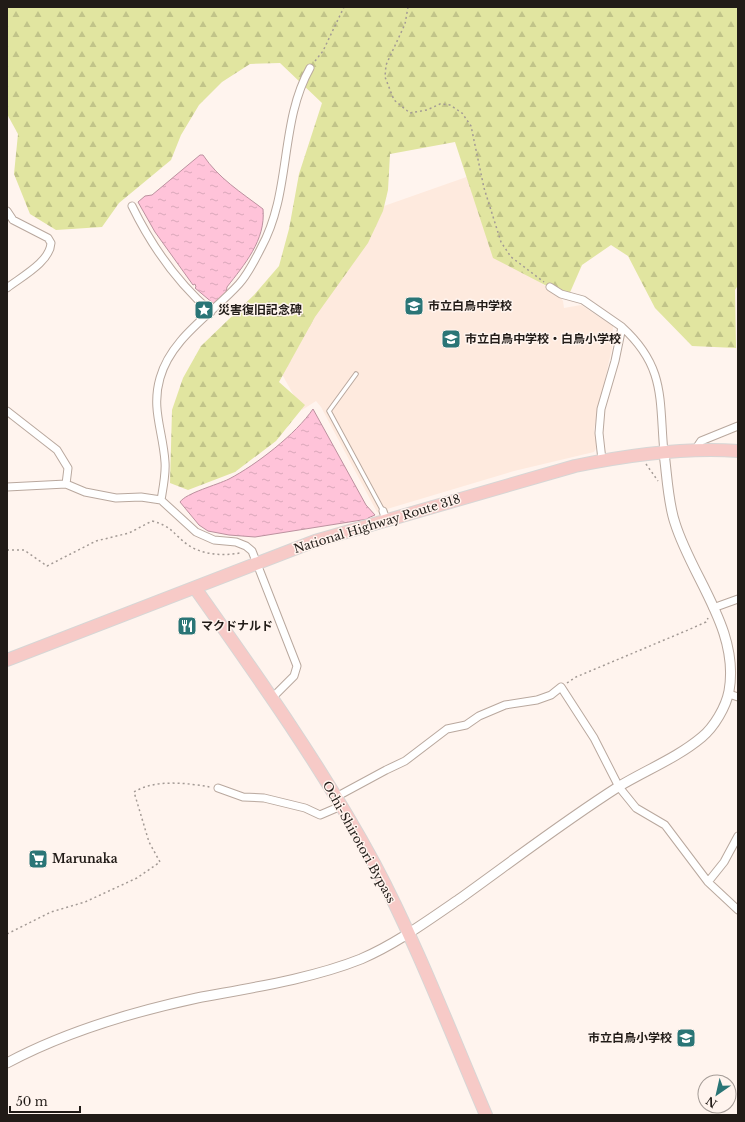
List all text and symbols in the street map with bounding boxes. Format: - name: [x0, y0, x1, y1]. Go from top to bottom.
- school or university icon: 市立白鳥中学校: [403, 295, 425, 317]
- place label: 市立白鳥中学校: [428, 298, 512, 313]
- place icon: 災害復旧記念碑: [193, 299, 215, 321]
- place label: 災害復旧記念碑: [218, 302, 302, 317]
- school or university icon: 市立白鳥中学校・白鳥小学校: [440, 328, 462, 350]
- place label: 市立白鳥中学校・白鳥小学校: [465, 331, 621, 346]
- street label: National Highway Route 318: [292, 491, 462, 556]
- restaurant icon: マクドナルド: [176, 615, 198, 637]
- place label: マクドナルド: [201, 618, 273, 633]
- street label: Ochi-Shirotori Bypass: [320, 778, 399, 905]
- supermarket icon: Marunaka: [27, 848, 49, 870]
- place label: Marunaka: [52, 851, 118, 866]
- school or university icon: 市立白鳥小学校: [675, 1027, 697, 1049]
- place label: 市立白鳥小学校: [588, 1030, 672, 1045]
- north arrow: [697, 1074, 737, 1114]
- scale bar: [10, 1088, 80, 1114]
- text: N: [703, 1093, 720, 1111]
- text: 50 m: [16, 1094, 48, 1109]

